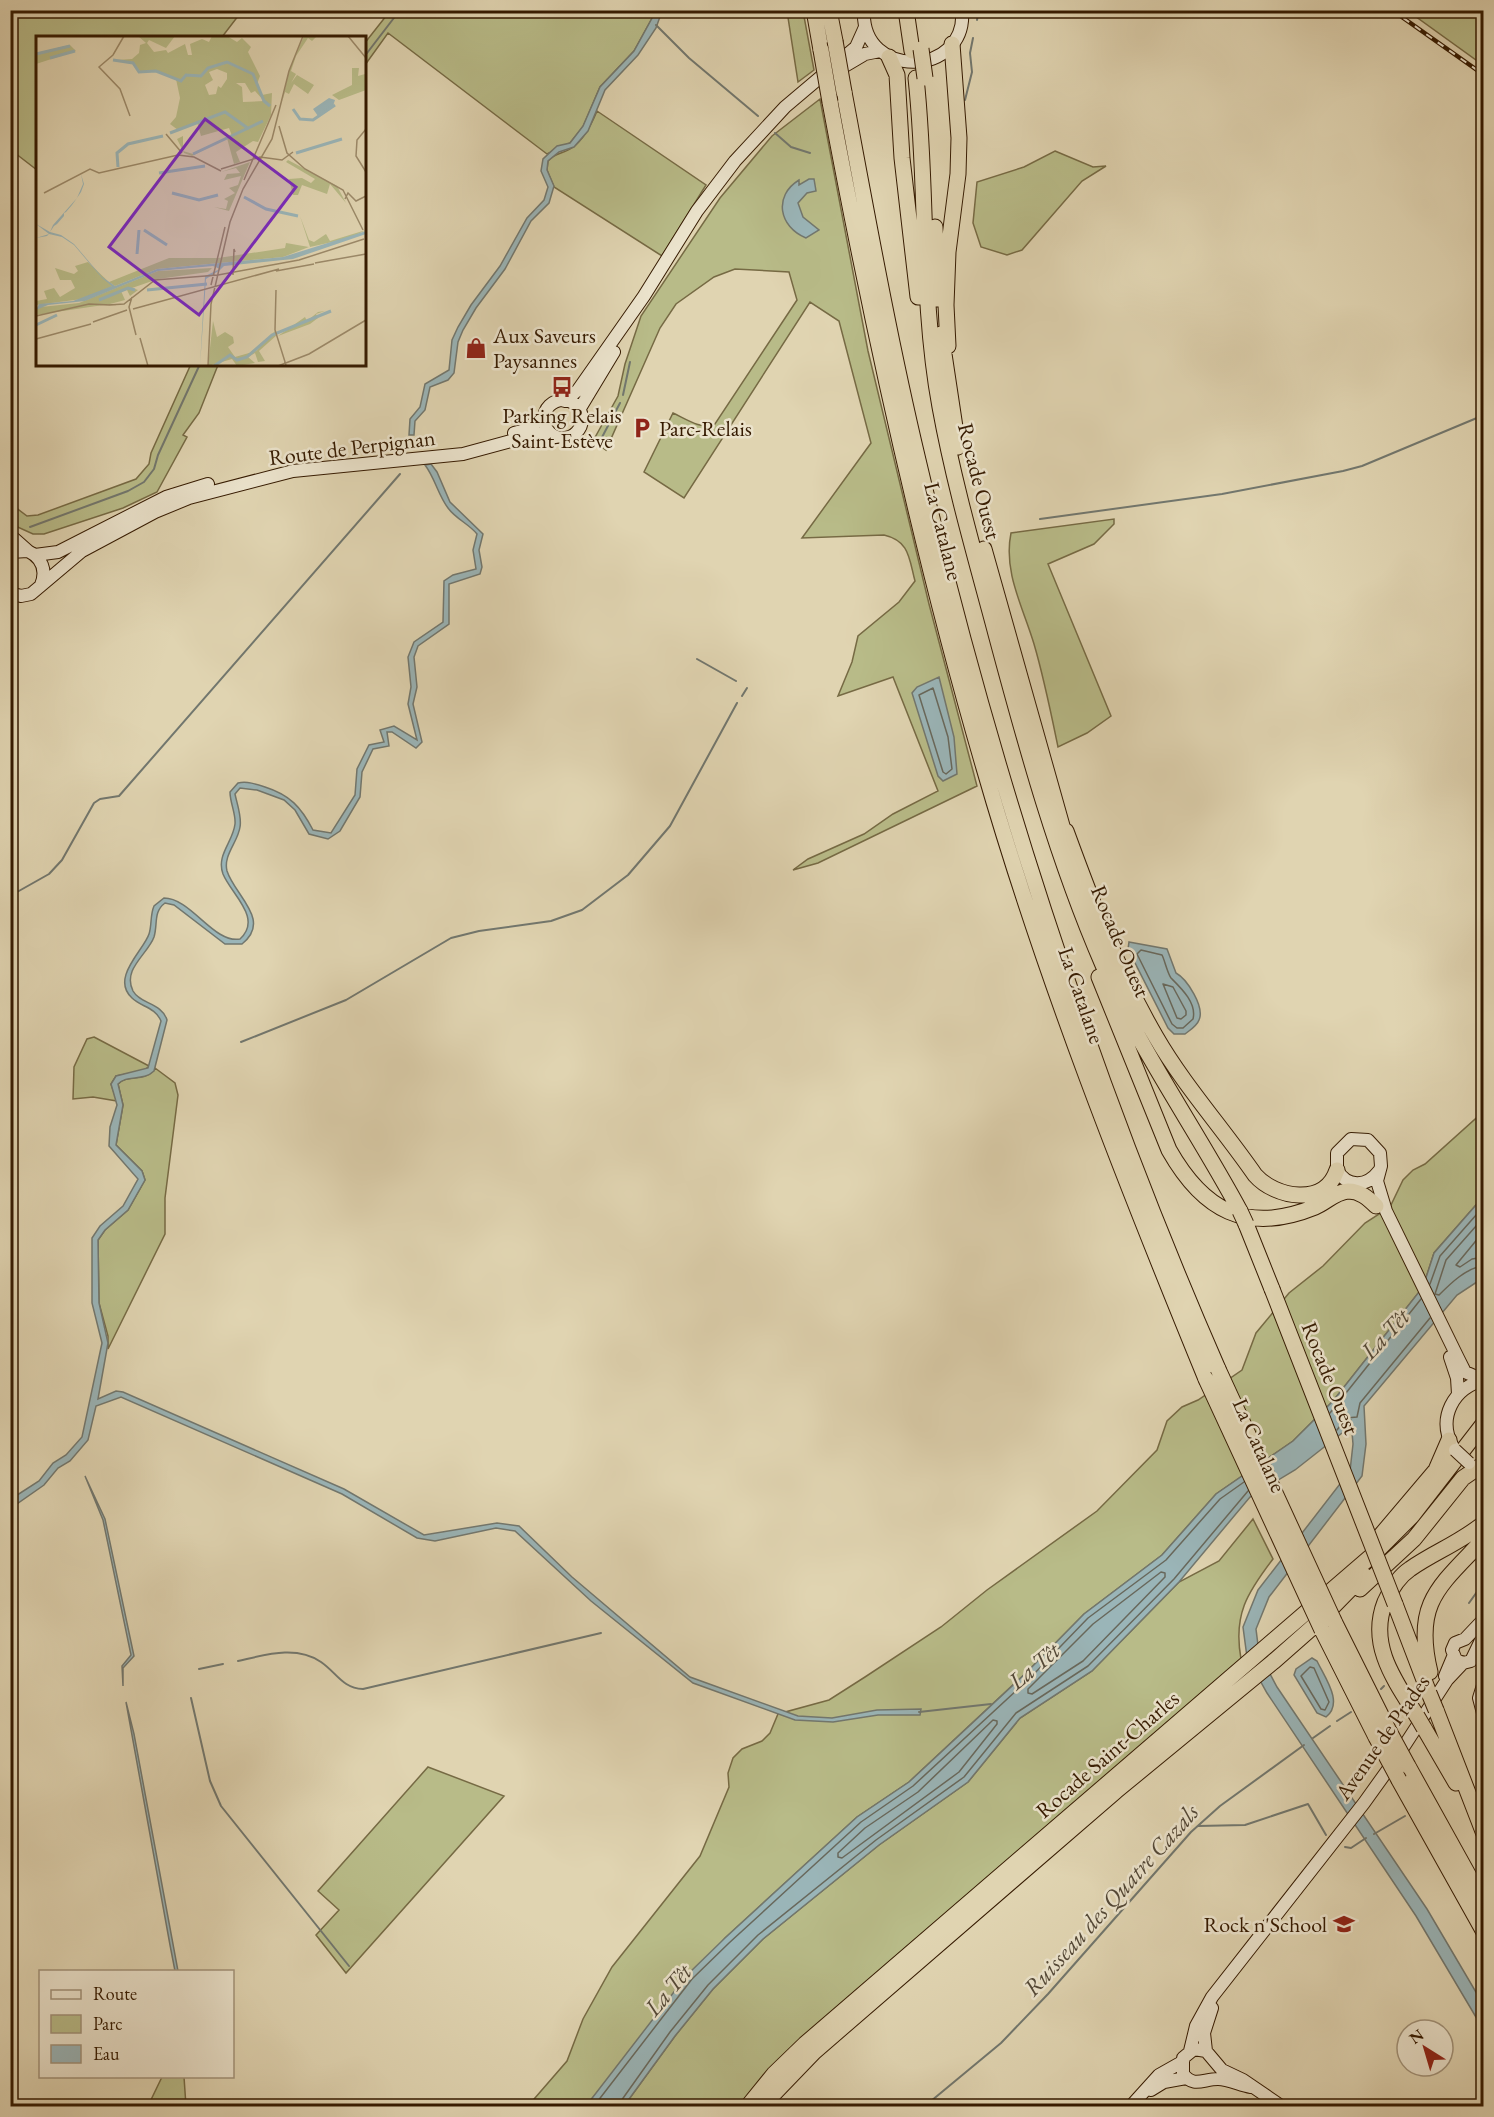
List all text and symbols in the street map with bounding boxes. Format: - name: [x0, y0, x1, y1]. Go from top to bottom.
- inset map: [36, 36, 366, 366]
- place label: Aux Saveurs Paysannes: [492, 321, 596, 375]
- shop icon: Aux Saveurs Paysannes: [464, 336, 488, 360]
- bus stop icon: Parking Relais Saint-Estève: [550, 375, 574, 399]
- place label: Parking Relais Saint-Estève: [502, 401, 622, 455]
- place label: Parc-Relais: [659, 414, 752, 443]
- parking icon: Parc-Relais: [630, 416, 654, 440]
- street label: Rocade Ouest: [951, 420, 1008, 542]
- street label: Route de Perpignan: [267, 423, 437, 472]
- street label: La Catalane: [917, 479, 970, 584]
- street label: Rocade Ouest: [1084, 881, 1157, 1002]
- street label: La Catalane: [1051, 943, 1112, 1048]
- water label: La Têt: [1352, 1301, 1417, 1367]
- street label: Rocade Ouest: [1295, 1318, 1366, 1439]
- street label: La Catalane: [1226, 1393, 1293, 1497]
- water label: La Têt: [1000, 1634, 1067, 1697]
- street label: Avenue de Prades: [1328, 1669, 1436, 1807]
- street label: Rocade Saint-Charles: [1029, 1684, 1185, 1825]
- water label: Ruisseau des Quatre Cazals: [1016, 1797, 1205, 2002]
- place label: Rock n'School: [1203, 1910, 1327, 1939]
- school or university icon: Rock n'School: [1332, 1912, 1356, 1936]
- water label: La Têt: [636, 1956, 699, 2023]
- legend: [39, 1970, 234, 2078]
- text: Route: [93, 1982, 137, 2005]
- text: Parc: [93, 2012, 123, 2035]
- north arrow: [1395, 2018, 1455, 2078]
- text: N: [1405, 2024, 1428, 2049]
- text: Eau: [93, 2042, 120, 2065]

